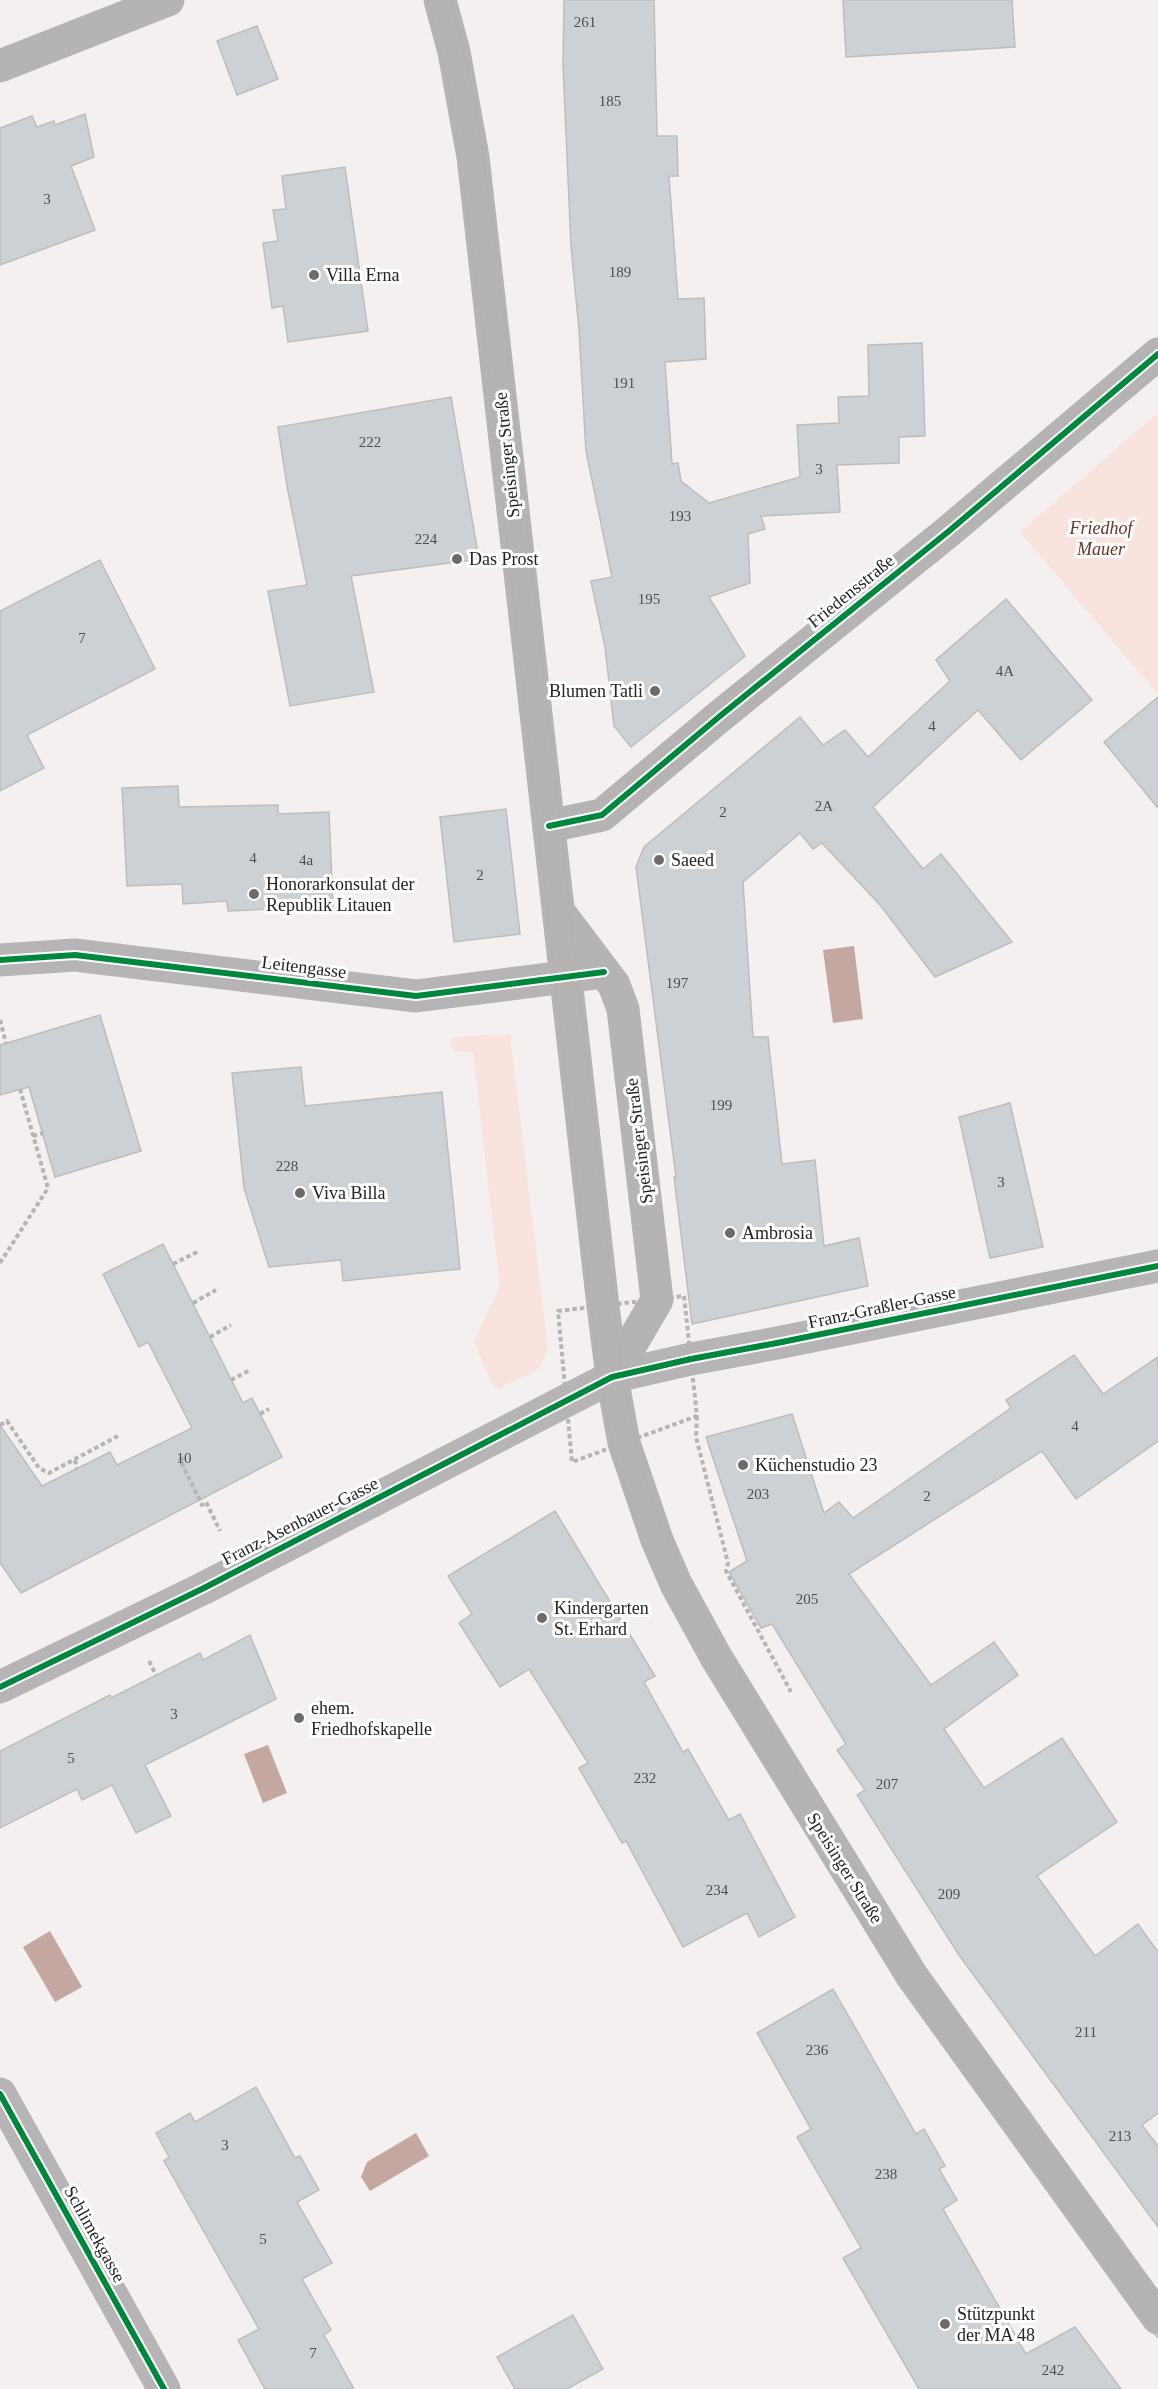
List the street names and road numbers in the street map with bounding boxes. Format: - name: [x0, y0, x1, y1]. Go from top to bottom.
- street label: Speisinger Straße: [490, 391, 524, 519]
- street label: Friedensstraße: [804, 550, 898, 632]
- street label: Leitengasse: [261, 952, 347, 982]
- street label: Speisinger Straße: [621, 1077, 657, 1205]
- street label: Franz-Graßler-Gasse: [806, 1282, 958, 1332]
- street label: Franz-Asenbauer-Gasse: [219, 1473, 381, 1569]
- street label: Speisinger Straße: [803, 1809, 887, 1927]
- street label: Schlimekgasse: [60, 2182, 130, 2286]

